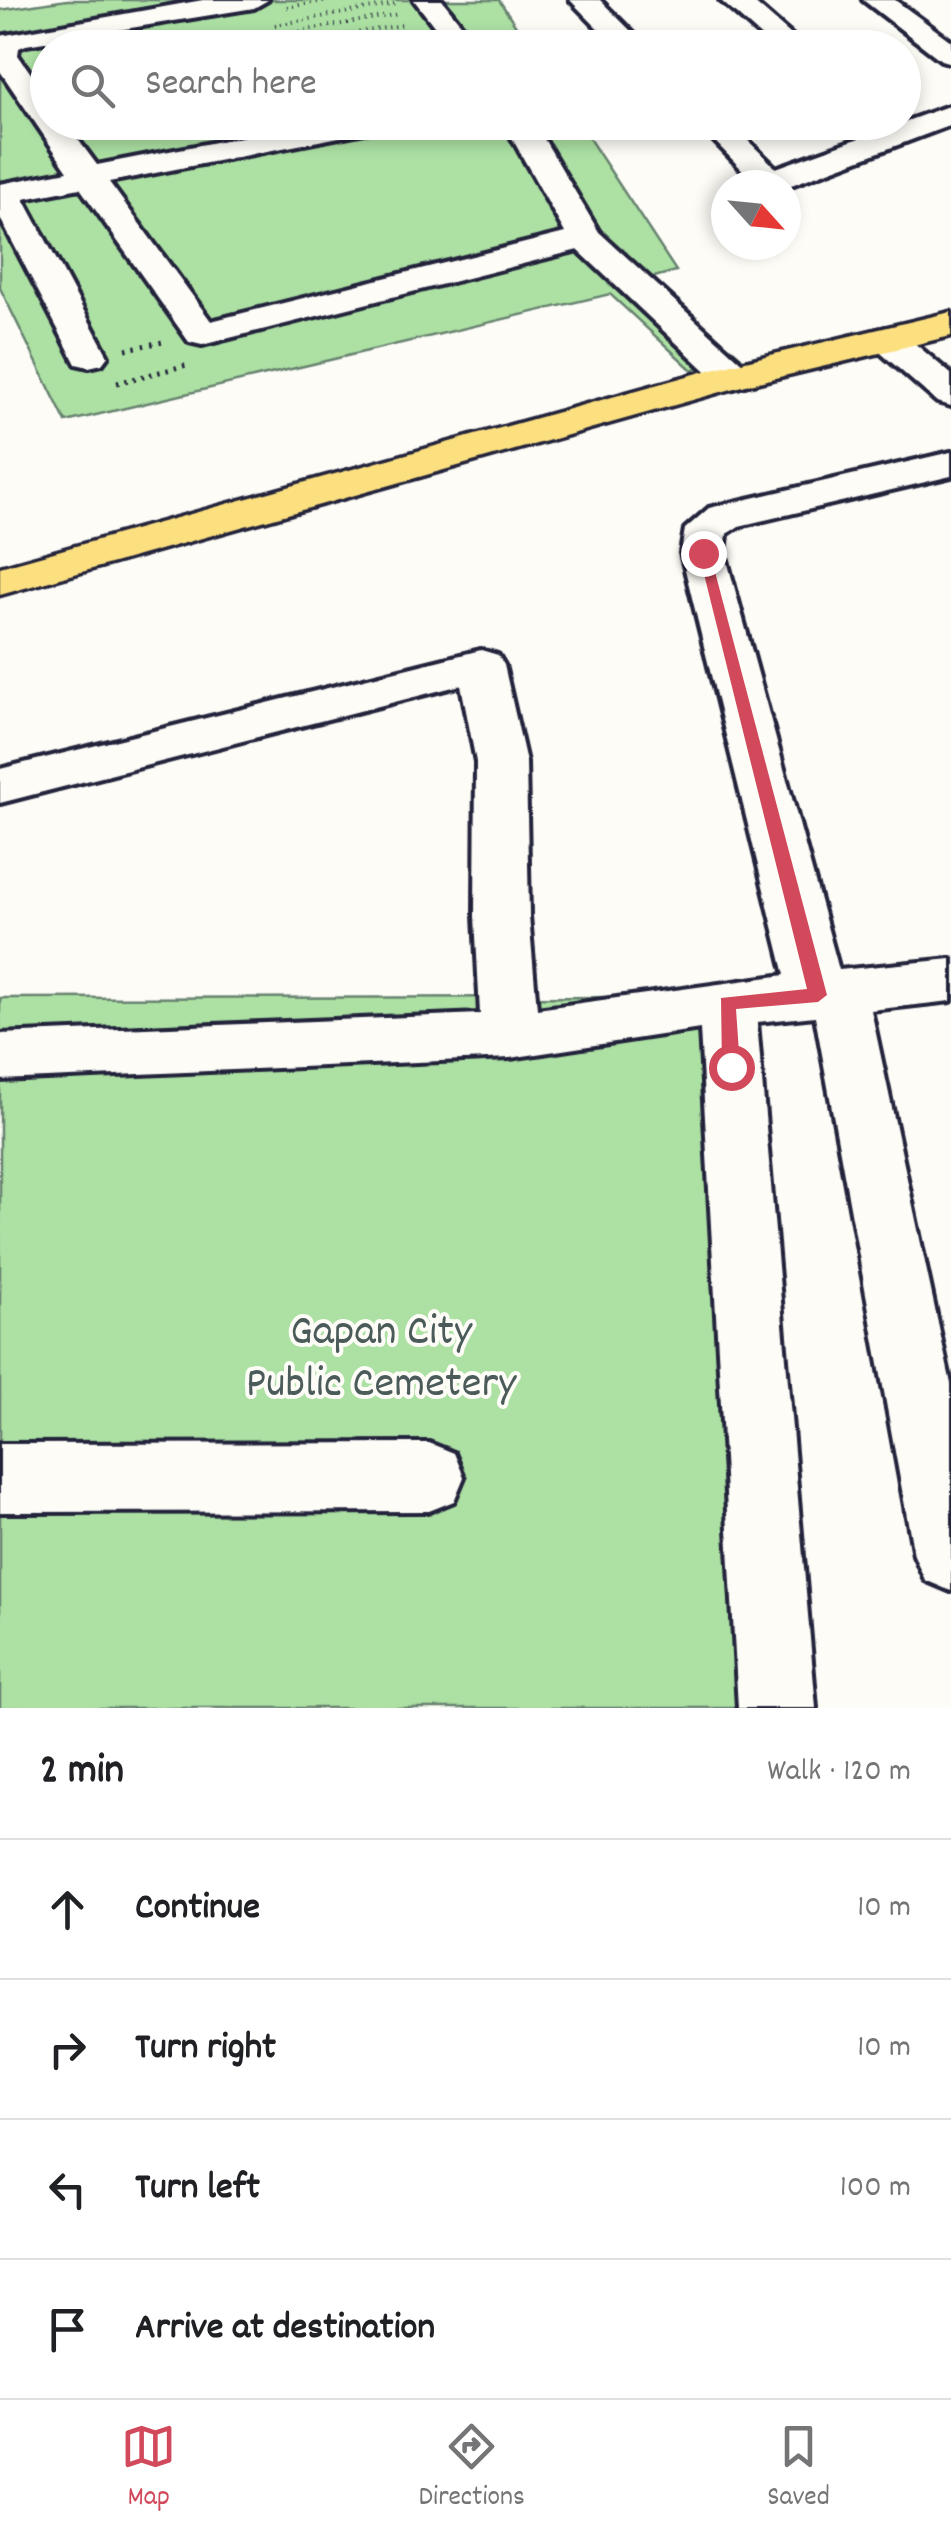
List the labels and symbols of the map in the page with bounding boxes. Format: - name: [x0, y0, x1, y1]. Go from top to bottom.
- north arrow: [711, 170, 801, 260]
- route end: [681, 531, 727, 577]
- route start: [709, 1045, 755, 1091]
- park label: Gapan City Public Cemetery: [246, 1302, 517, 1418]

